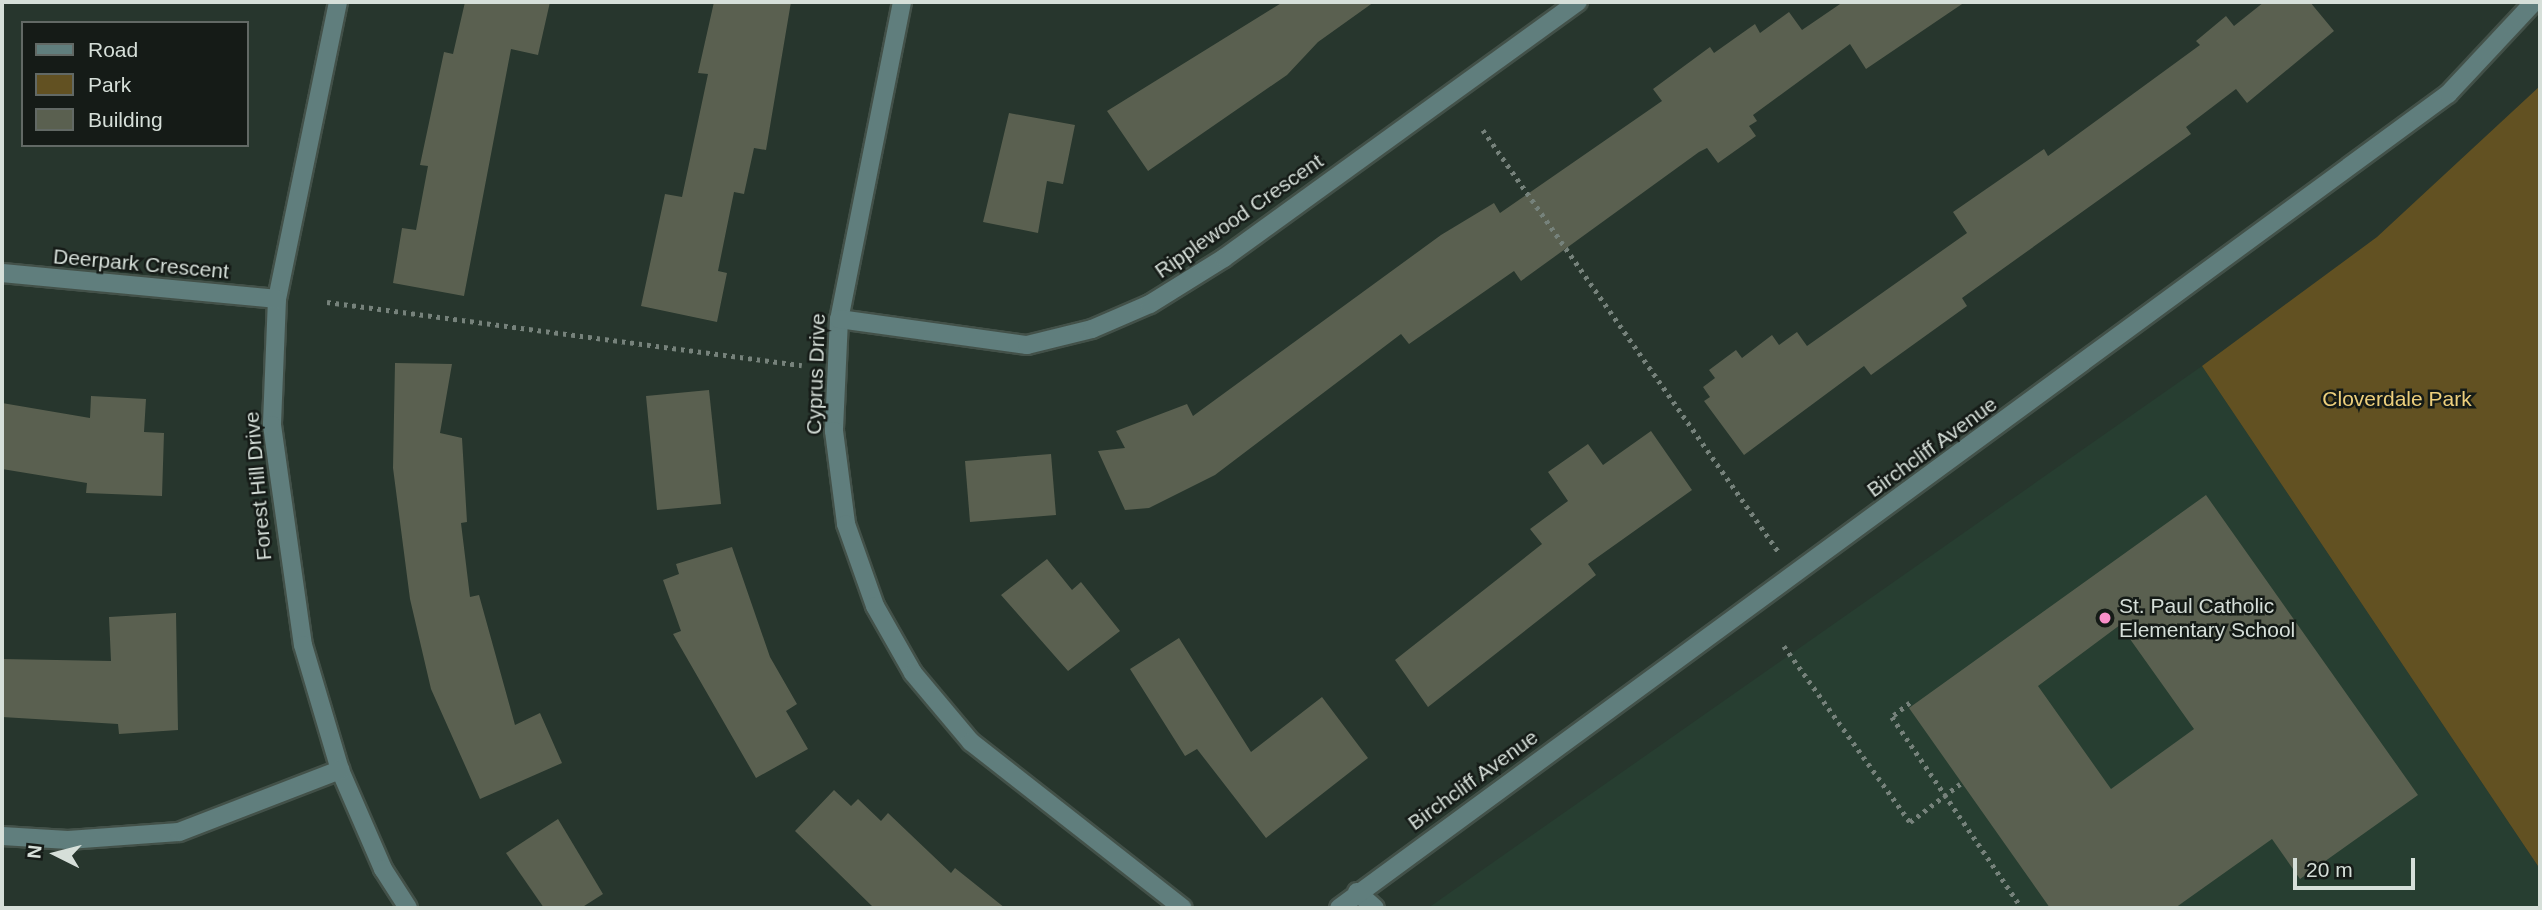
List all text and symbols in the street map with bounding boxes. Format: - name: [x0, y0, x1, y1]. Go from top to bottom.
- legend: [21, 21, 248, 147]
- text: Road: [88, 38, 138, 61]
- text: Park: [88, 73, 131, 96]
- text: Building: [88, 108, 163, 131]
- street label: Ripplewood Crescent: [1150, 148, 1328, 284]
- street label: Deerpark Crescent: [52, 244, 230, 284]
- street label: Cyprus Drive: [801, 313, 831, 435]
- park label: Cloverdale Park: [2322, 386, 2472, 412]
- street label: Birchcliff Avenue: [1862, 391, 2002, 503]
- street label: Forest Hill Drive: [239, 411, 277, 561]
- place label: St. Paul Catholic Elementary School: [2119, 593, 2295, 643]
- marker: St. Paul Catholic Elementary School: [2097, 610, 2113, 626]
- street label: Birchcliff Avenue: [1403, 724, 1543, 836]
- north arrow: [21, 819, 91, 889]
- text: N: [23, 844, 46, 860]
- scale bar: [2297, 844, 2420, 888]
- text: 20 m: [2306, 858, 2353, 881]

